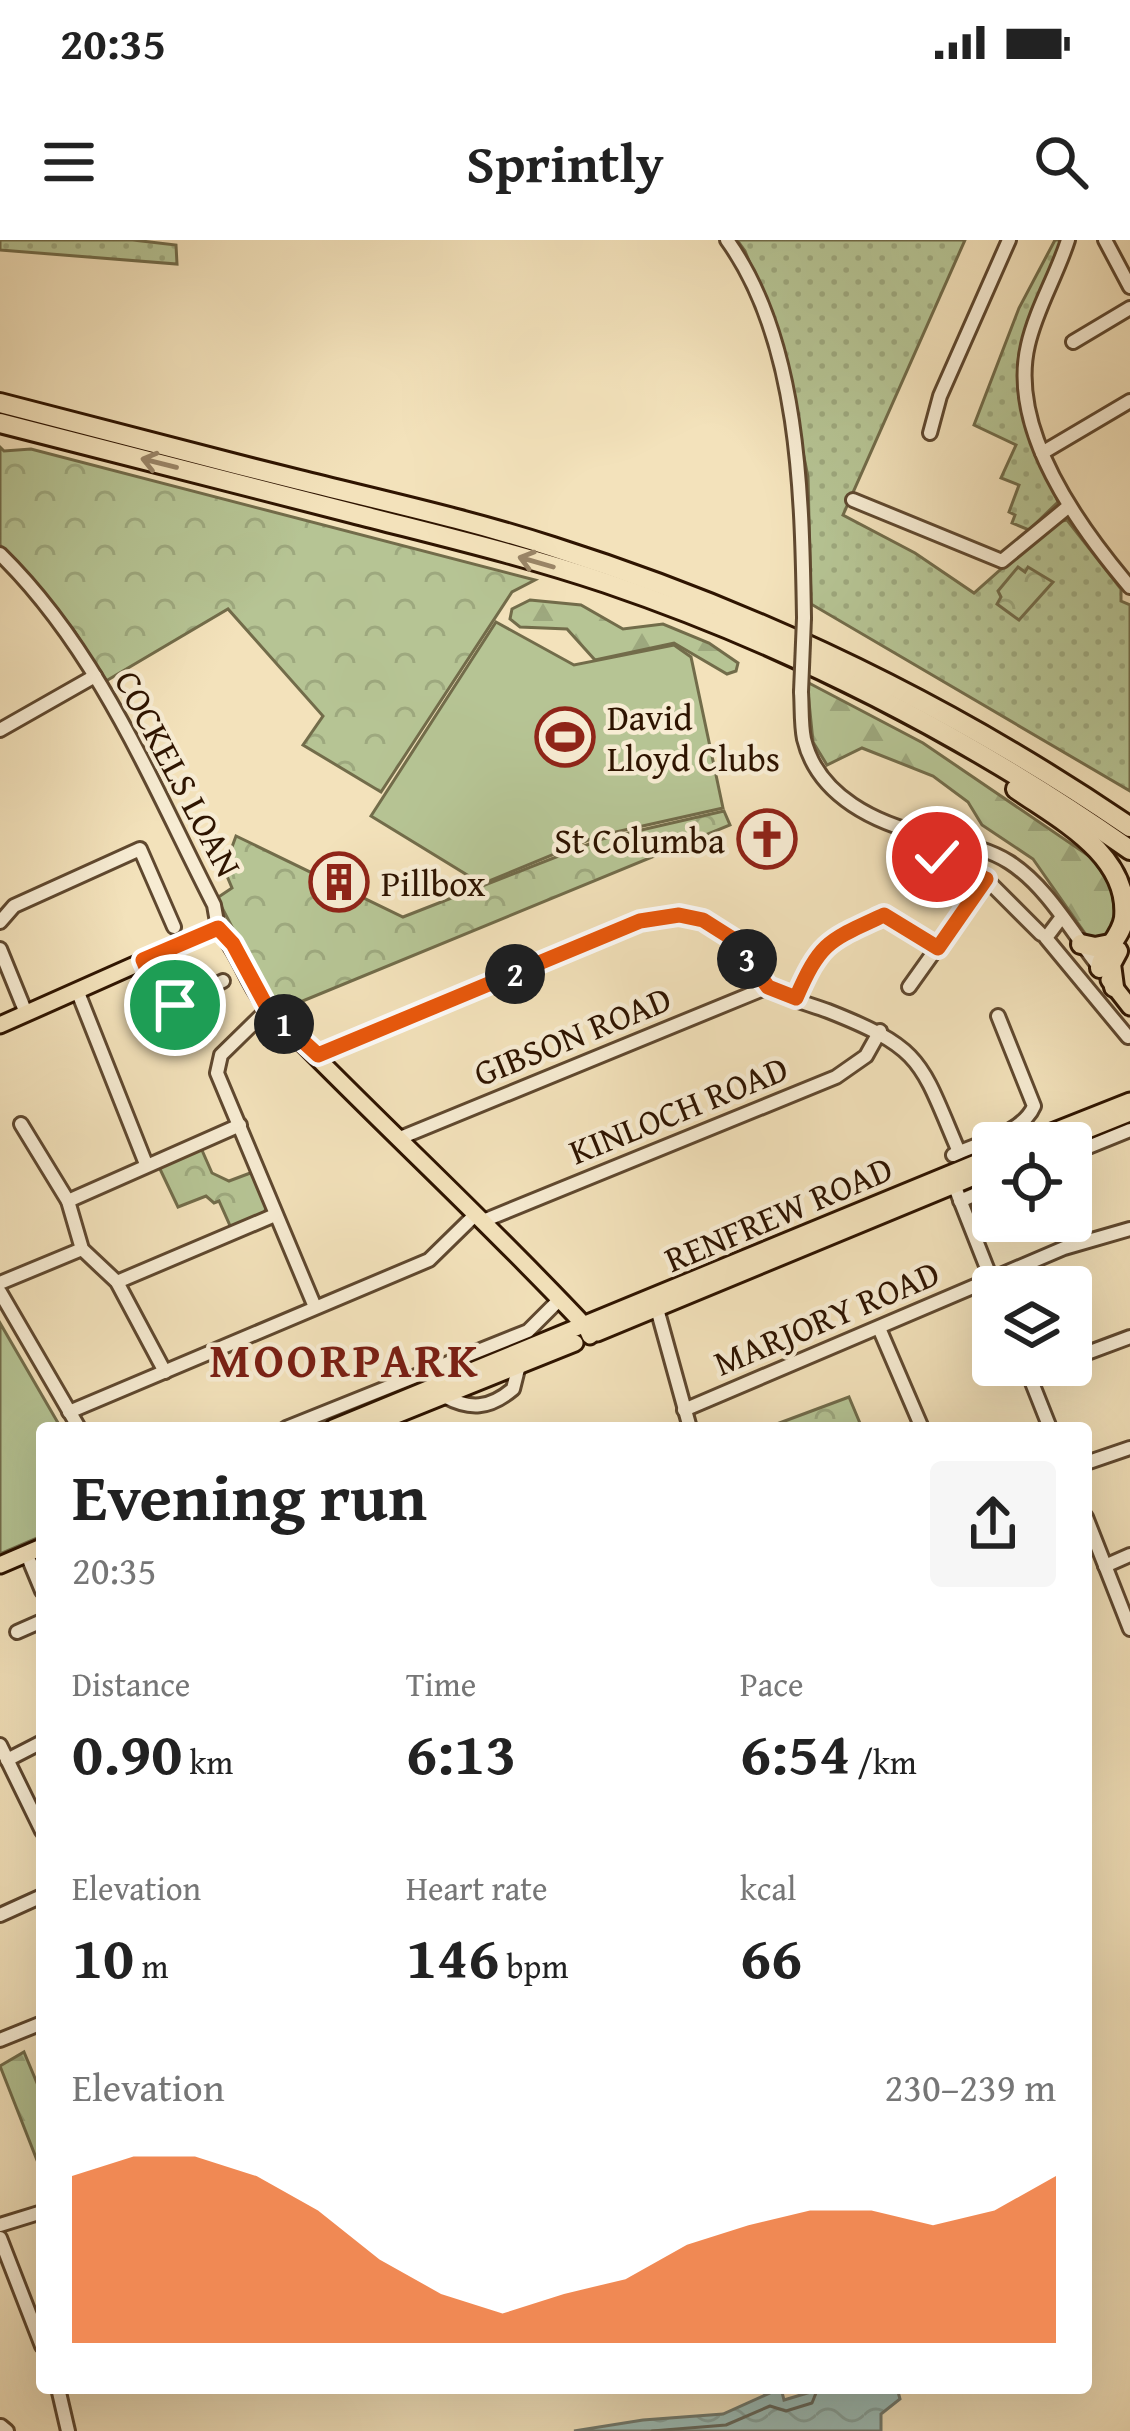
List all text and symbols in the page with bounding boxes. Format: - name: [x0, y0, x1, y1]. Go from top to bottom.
- text: 20:35: [60, 10, 166, 75]
- text: Sprintly: [466, 123, 664, 202]
- icon: menu: [36, 129, 102, 195]
- icon: search: [1028, 129, 1094, 195]
- one-way arrow: [140, 451, 178, 473]
- one-way arrow: [518, 550, 556, 572]
- street label: COCKELS LOAN: [102, 660, 256, 886]
- place label: David Lloyd Clubs: [607, 690, 780, 784]
- sports icon: David Lloyd Clubs: [534, 706, 596, 768]
- pin: [886, 806, 988, 908]
- church icon: St Columba: [736, 808, 798, 870]
- place label: St Columba: [554, 813, 725, 866]
- icon: check: [904, 824, 970, 890]
- building icon: Pillbox: [308, 851, 370, 913]
- place label: Pillbox: [381, 856, 486, 909]
- pin: 3: [717, 929, 777, 989]
- text: 3: [738, 935, 756, 983]
- pin: 2: [485, 944, 545, 1004]
- text: 2: [506, 950, 524, 998]
- pin: [124, 954, 226, 1056]
- street label: GIBSON ROAD: [465, 971, 679, 1099]
- icon: arrive: [142, 972, 208, 1038]
- pin: 1: [254, 994, 314, 1054]
- text: 1: [275, 1000, 293, 1048]
- street label: KINLOCH ROAD: [561, 1041, 795, 1177]
- map controls: [972, 1122, 1092, 1386]
- button: locate: [972, 1122, 1092, 1242]
- street label: RENFREW ROAD: [656, 1141, 900, 1285]
- street label: MARJORY ROAD: [705, 1246, 947, 1388]
- button: layers: [972, 1266, 1092, 1386]
- district label: MOORPARK: [209, 1324, 481, 1395]
- text: Evening run: [72, 1447, 427, 1544]
- button: share: [930, 1461, 1056, 1587]
- text: 20:35: [72, 1541, 157, 1598]
- text: Distance: [72, 1660, 190, 1708]
- text: Time: [406, 1660, 476, 1708]
- text: Pace: [740, 1660, 803, 1708]
- text: 0.90: [72, 1708, 182, 1796]
- text: 6:13: [406, 1708, 516, 1796]
- text: 6:54: [740, 1708, 850, 1796]
- text: km: [182, 1738, 233, 1786]
- text: /km: [850, 1738, 917, 1786]
- text: Elevation: [72, 1864, 201, 1912]
- text: Heart rate: [406, 1864, 548, 1912]
- text: kcal: [740, 1864, 796, 1912]
- text: 10: [72, 1912, 134, 2000]
- text: 146: [406, 1912, 499, 2000]
- text: 66: [740, 1912, 802, 2000]
- text: m: [134, 1942, 168, 1990]
- text: bpm: [499, 1942, 568, 1990]
- text: Elevation: [72, 2058, 225, 2115]
- text: 230–239 m: [884, 2058, 1056, 2115]

